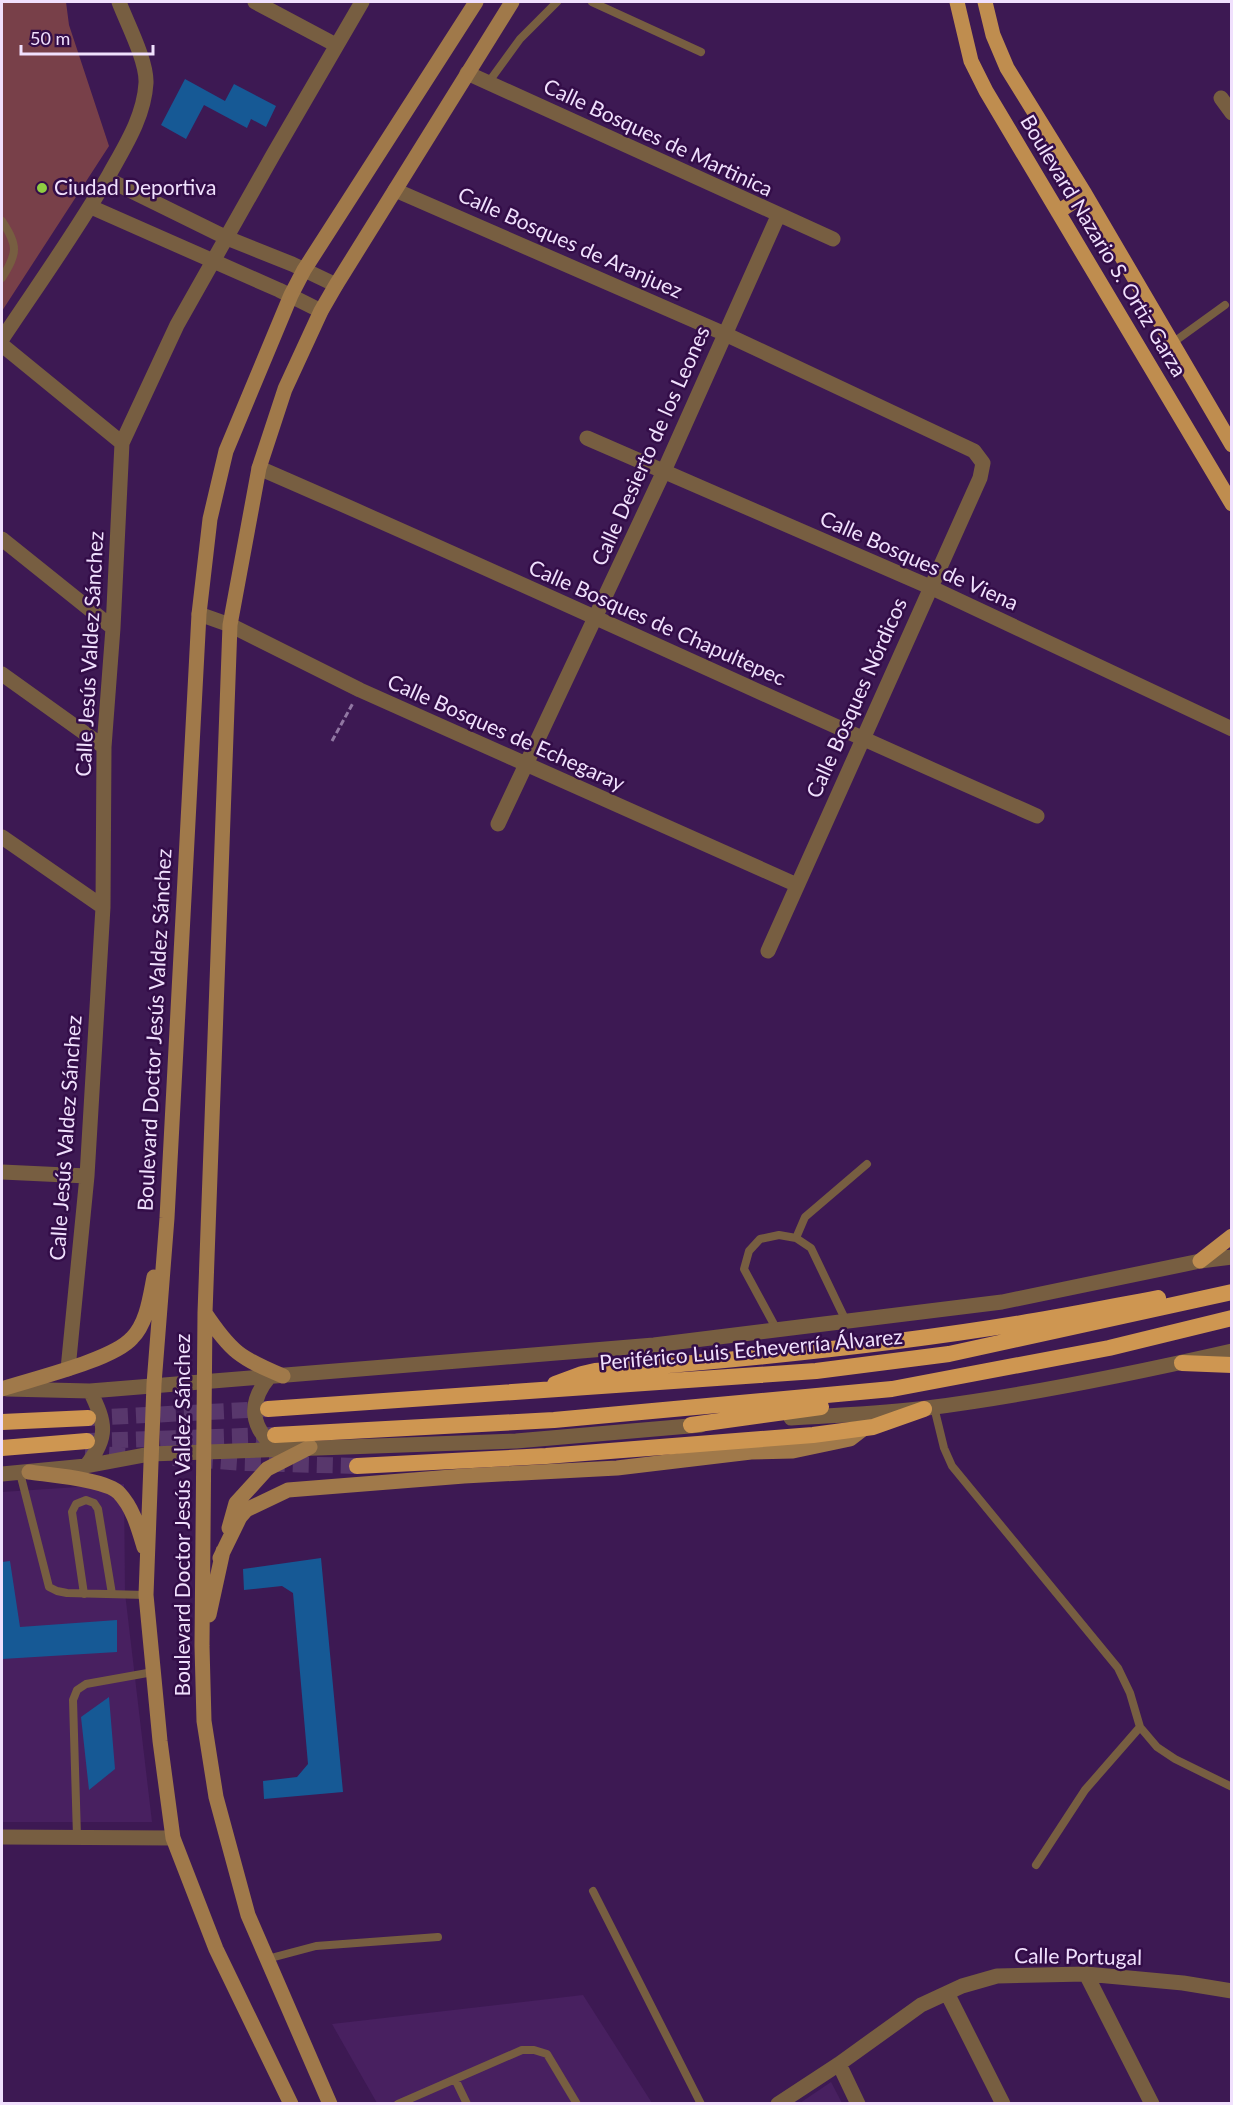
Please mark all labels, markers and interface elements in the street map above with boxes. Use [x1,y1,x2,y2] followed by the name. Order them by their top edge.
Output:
[21,18,153,56] scale bar
[30,27,70,49] text: 50 m
[540,72,777,201] street label: Calle Bosques de Martinica
[1016,110,1193,381] street label: Boulevard Nazario S. Ortiz Garza
[54,174,216,199] place label: Ciudad Deportiva
[35,181,49,195] marker: Ciudad Deportiva
[455,181,687,302] street label: Calle Bosques de Aranjuez
[585,322,714,569] street label: Calle Desierto de los Leones
[817,505,1023,615] street label: Calle Bosques de Viena
[70,531,107,777] street label: Calle Jesús Valdez Sánchez
[525,554,790,690] street label: Calle Bosques de Chapultepec
[800,593,911,801] street label: Calle Bosques Nórdicos
[384,668,629,795] street label: Calle Bosques de Echegaray
[132,848,175,1212] street label: Boulevard Doctor Jesús Valdez Sánchez
[43,1014,86,1261] street label: Calle Jesús Valdez Sánchez
[598,1323,904,1374] street label: Periférico Luis Echeverría Álvarez
[169,1334,194,1696] street label: Boulevard Doctor Jesús Valdez Sánchez
[1014,1942,1142,1969] street label: Calle Portugal

